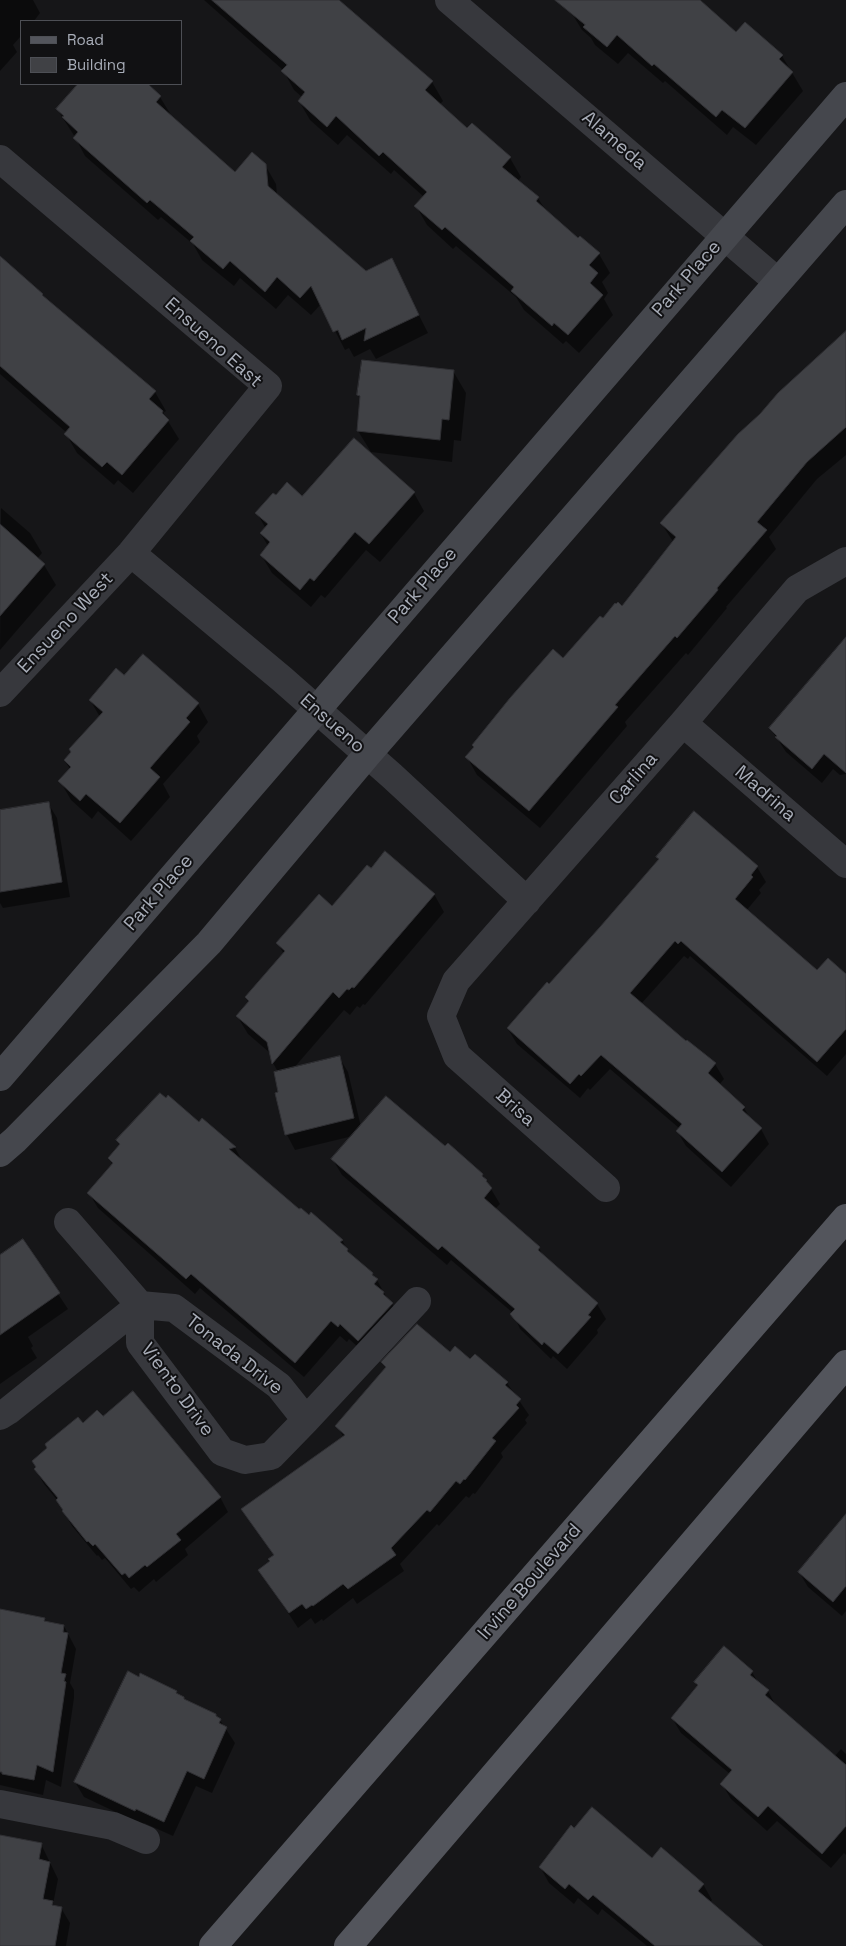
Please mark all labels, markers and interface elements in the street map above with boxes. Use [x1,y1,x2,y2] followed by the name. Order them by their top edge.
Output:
[20,20,182,85] legend
[67,30,104,49] text: Road
[67,55,126,74] text: Building
[577,107,651,175] street label: Alameda
[648,236,726,322] street label: Park Place
[159,293,267,393] street label: Ensueno East
[384,543,462,629] street label: Park Place
[13,568,119,678] street label: Ensueno West
[295,690,369,758] street label: Ensueno
[605,748,663,810] street label: Carlina
[730,761,800,827] street label: Madrina
[120,850,198,936] street label: Park Place
[491,1084,539,1132] street label: Brisa
[181,1310,287,1400] street label: Tonada Drive
[136,1339,218,1441] street label: Viento Drive
[474,1519,586,1645] street label: Irvine Boulevard

